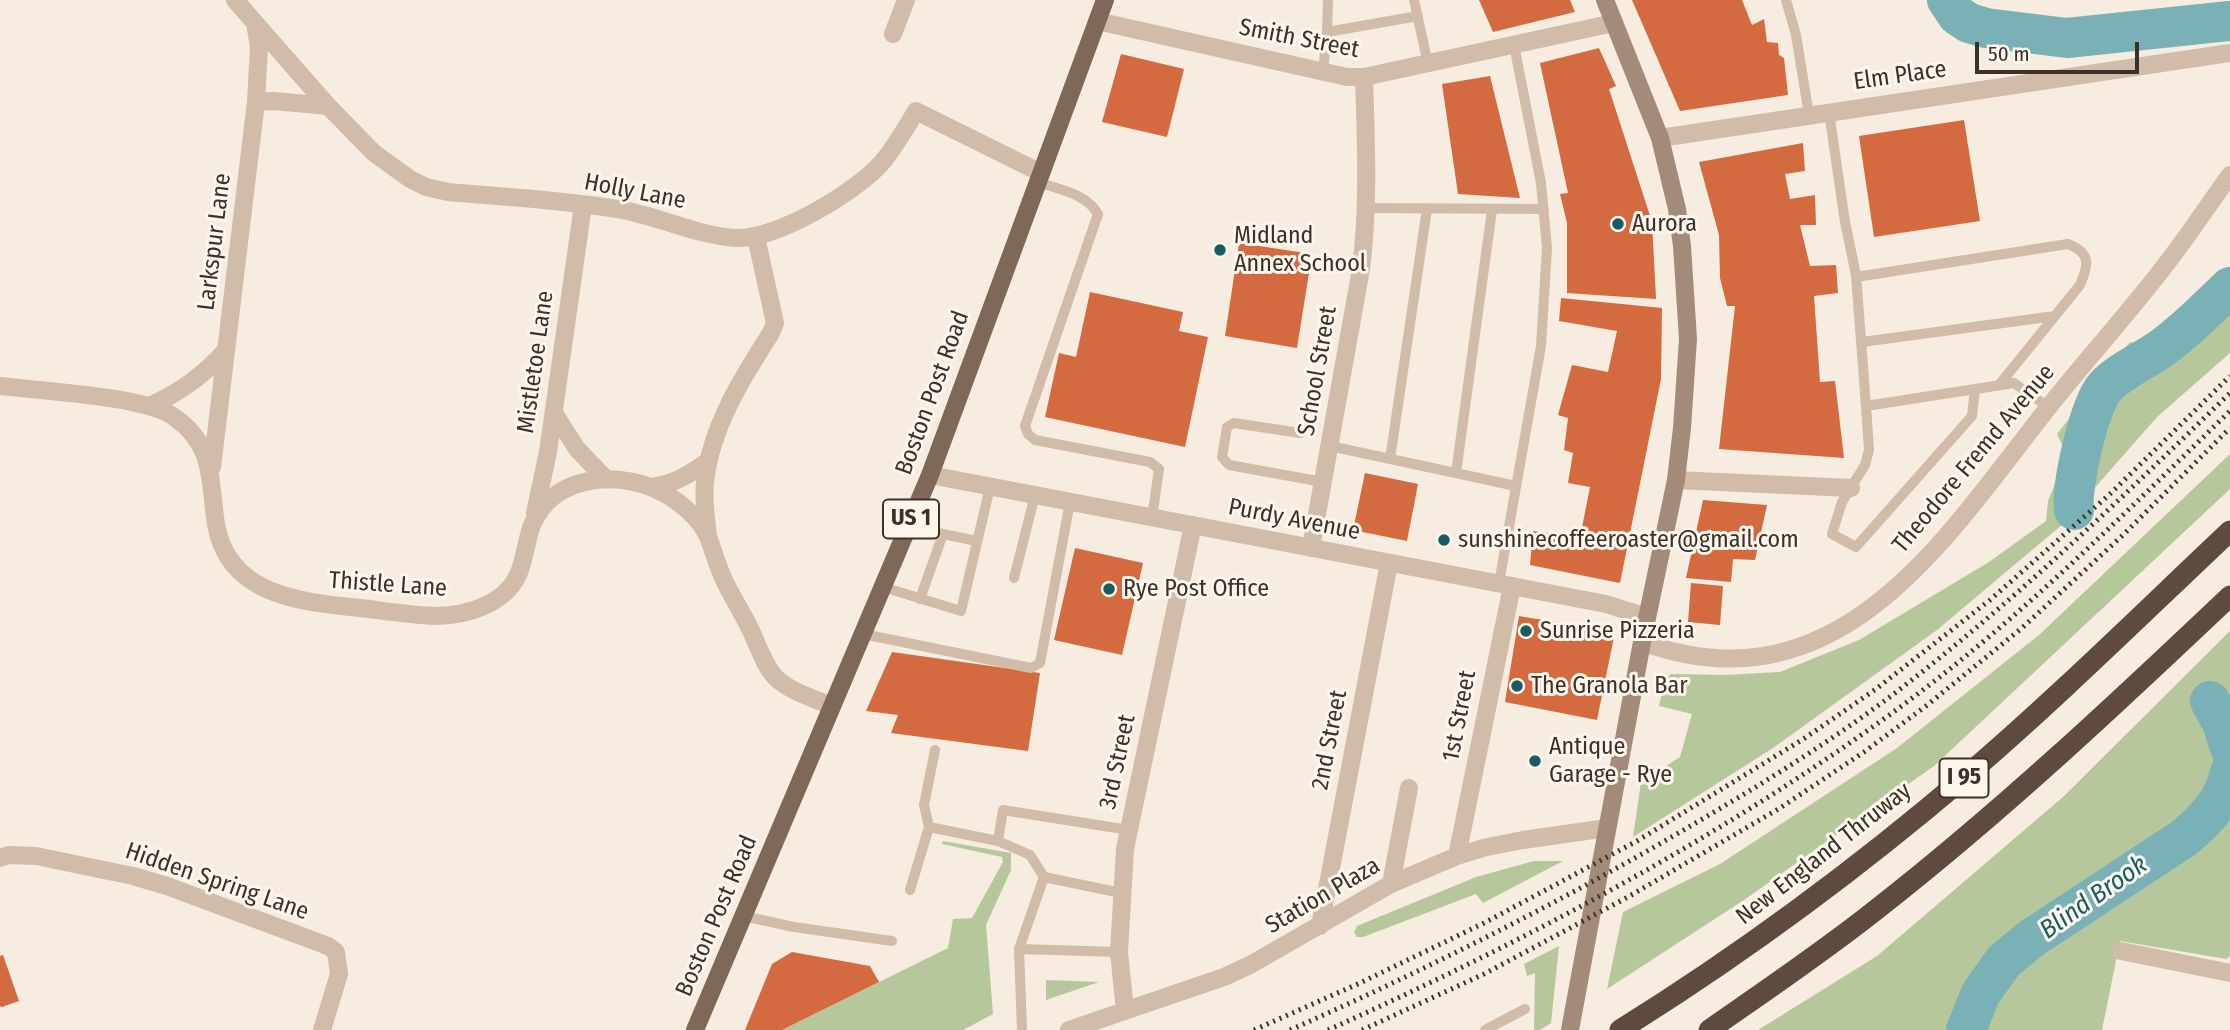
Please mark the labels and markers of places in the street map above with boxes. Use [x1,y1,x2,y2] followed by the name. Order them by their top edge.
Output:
[1632,210,1697,238] place label: Aurora
[1610,216,1626,232] marker: Aurora
[1234,222,1366,278] place label: Midland Annex School
[1212,242,1228,258] marker: Midland Annex School
[1458,526,1799,554] place label: sunshinecoffeeroaster@gmail.com
[1436,532,1452,548] marker: sunshinecoffeeroaster@gmail.com
[1123,575,1269,603] place label: Rye Post Office
[1101,581,1117,597] marker: Rye Post Office
[1540,617,1695,645] place label: Sunrise Pizzeria
[1518,623,1534,639] marker: Sunrise Pizzeria
[1531,672,1688,700] place label: The Granola Bar
[1509,678,1525,694] marker: The Granola Bar
[1549,733,1672,789] place label: Antique Garage - Rye
[1527,753,1543,769] marker: Antique Garage - Rye

